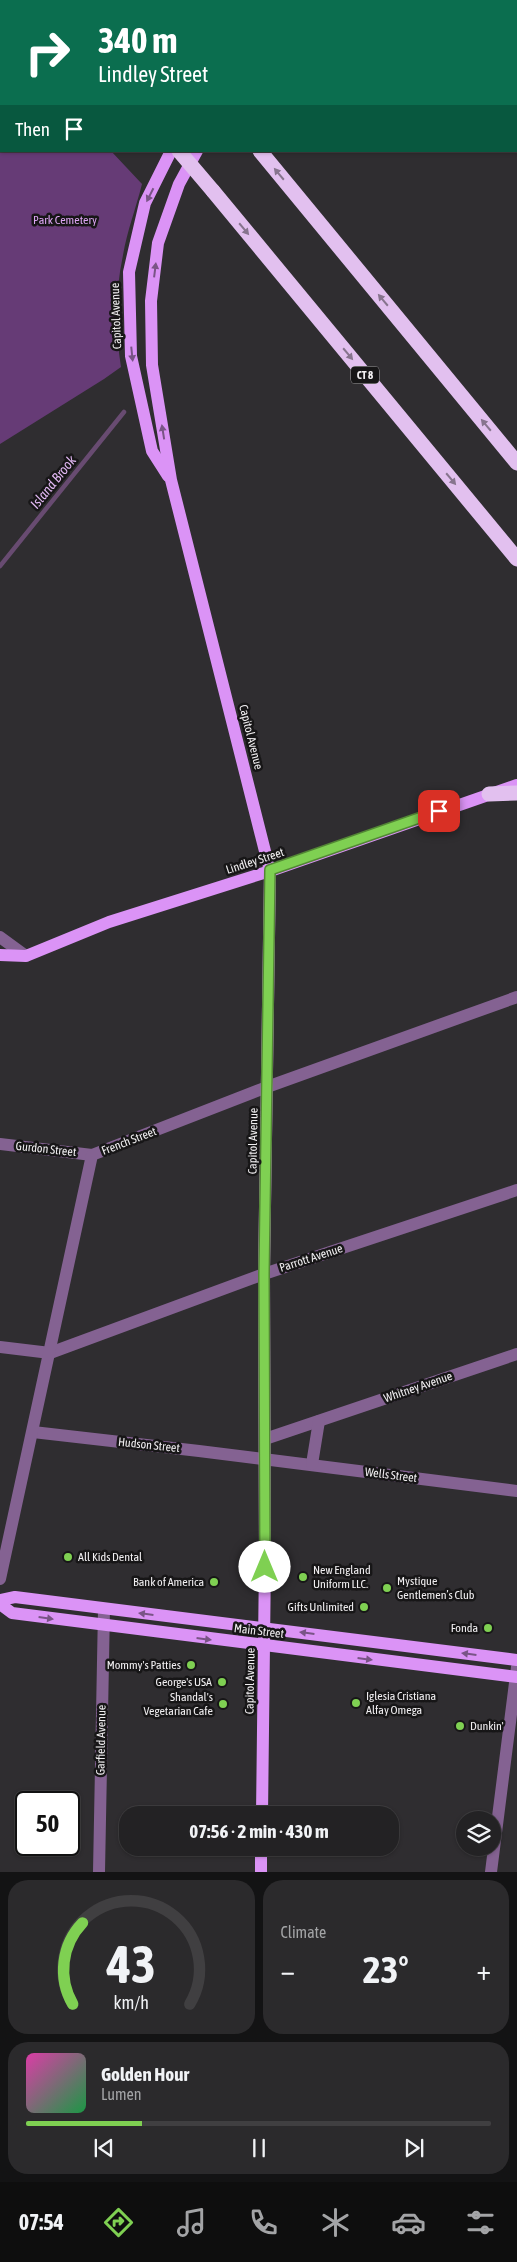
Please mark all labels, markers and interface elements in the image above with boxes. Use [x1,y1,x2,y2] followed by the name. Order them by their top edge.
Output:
[15,20,80,85] icon: right
[98,20,177,60] text: 340 m
[98,61,208,87] text: Lindley Street
[60,115,88,143] icon: arrive
[15,118,50,140] text: Then
[274,168,285,181] one-way arrow
[145,188,153,202] one-way arrow
[33,213,97,227] park label: Park Cemetery
[239,222,250,235] one-way arrow
[151,262,159,278] one-way arrow
[108,283,124,349] street label: Capitol Avenue
[377,294,388,307] one-way arrow
[128,346,136,362] one-way arrow
[342,347,353,360] one-way arrow
[351,366,379,384] road number: CT 8
[481,419,492,431] one-way arrow
[159,423,167,439] one-way arrow
[27,452,80,512] water label: Island Brook
[446,473,457,486] one-way arrow
[236,703,266,771] street label: Capitol Avenue
[418,790,460,832] pin
[425,797,453,825] icon: arrive
[224,845,286,877] street label: Lindley Street
[245,1108,261,1174] street label: Capitol Avenue
[100,1124,159,1158] street label: French Street
[15,1139,78,1159] street label: Gurdon Street
[278,1241,344,1275] street label: Parrott Avenue
[382,1369,454,1405] street label: Whitney Avenue
[117,1435,181,1455] street label: Hudson Street
[364,1465,418,1485] street label: Wells Street
[238,1540,290,1592] position arrow
[78,1550,143,1564] place label: All Kids Dental
[62,1551,74,1563] marker: All Kids Dental
[313,1563,371,1591] place label: New England Uniform LLC.
[297,1571,309,1583] marker: New England Uniform LLC.
[397,1574,475,1602] place label: Mystique Gentlemen’s Club
[133,1575,204,1589] place label: Bank of America
[208,1576,220,1588] marker: Bank of America
[381,1582,393,1594] marker: Mystique Gentlemen’s Club
[288,1600,354,1614] place label: Gifts Unlimited
[358,1601,370,1613] marker: Gifts Unlimited
[138,1610,154,1618] one-way arrow
[38,1614,54,1622] one-way arrow
[233,1621,285,1641] street label: Main Street
[451,1621,478,1635] place label: Fonda
[482,1622,494,1634] marker: Fonda
[299,1629,315,1637] one-way arrow
[196,1635,212,1643] one-way arrow
[242,1648,258,1714] street label: Capitol Avenue
[460,1650,476,1658] one-way arrow
[357,1655,373,1663] one-way arrow
[107,1658,181,1672] place label: Mommy's Patties
[185,1659,197,1671] marker: Mommy's Patties
[156,1675,212,1689] place label: George's USA
[216,1676,228,1688] marker: George's USA
[366,1689,436,1717] place label: Iglesia Cristiana Alfay Omega
[144,1690,213,1718] place label: Shandal's Vegetarian Cafe
[350,1697,362,1709] marker: Iglesia Cristiana Alfay Omega
[217,1698,229,1710] marker: Shandal's Vegetarian Cafe
[93,1705,109,1775] street label: Garfield Avenue
[470,1719,504,1733] place label: Dunkin'
[454,1720,466,1732] marker: Dunkin'
[15,1791,80,1856] speed limit sign: 50
[456,1811,501,1856] map controls
[456,1811,501,1856] button: layers
[189,1820,329,1842] text: 07:56 · 2 min · 430 m
[281,1923,326,1941] text: Climate
[106,1934,156,1994] text: 43
[363,1948,409,1991] text: 23°
[281,1954,295,1986] text: −
[476,1954,491,1986] text: +
[114,1992,149,2013] text: km/h
[101,2063,189,2085] text: Golden Hour
[101,2085,141,2103] text: Lumen
[90,2134,118,2162] icon: previous
[245,2134,273,2162] icon: pause
[400,2134,428,2162] icon: next
[101,2205,136,2240] icon: directions
[174,2205,209,2240] icon: music
[246,2205,281,2240] icon: phone
[318,2205,353,2240] icon: climate
[391,2205,426,2240] icon: car
[463,2205,498,2240] icon: filters
[19,2209,64,2235] text: 07:54

